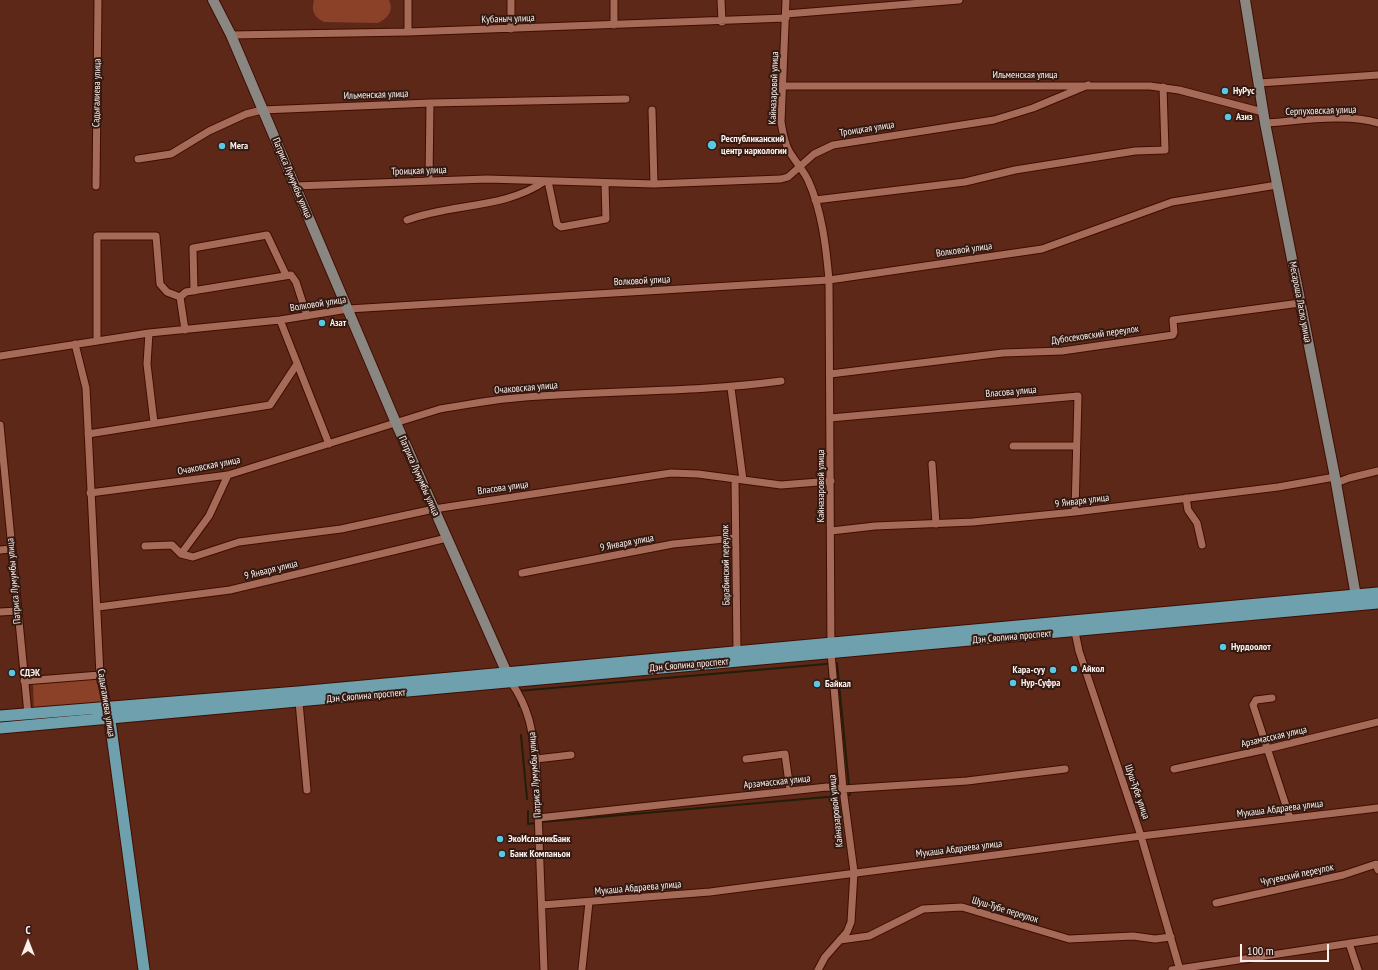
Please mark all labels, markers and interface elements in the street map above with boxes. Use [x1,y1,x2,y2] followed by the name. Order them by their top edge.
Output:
[481,12,535,26] street label: Кубаныч улица
[767,51,781,125] street label: Кайназаровой улица
[90,59,104,127] street label: Садыгалиева улица
[993,69,1057,81] street label: Ильменская улица
[1233,85,1255,97] place label: НуРус
[1220,86,1230,96] marker: НуРус
[343,88,409,102] street label: Ильменская улица
[1285,104,1357,118] street label: Серпуховская улица
[1236,111,1253,123] place label: Азиз
[1223,112,1233,122] marker: Азиз
[839,119,895,139] street label: Троицкая улица
[721,133,787,156] place label: Республиканский центр наркологии
[270,136,314,220] street label: Патриса Лумумбы улица
[706,139,718,151] marker: Республиканский центр наркологии
[230,140,248,152] place label: Мега
[217,141,227,151] marker: Мега
[391,164,447,178] street label: Троицкая улица
[935,240,993,260] street label: Волковой улица
[1286,260,1314,344] street label: Месароша Ласло улица
[613,274,671,288] street label: Волковой улица
[289,294,347,314] street label: Волковой улица
[330,317,346,329] place label: Азат
[317,318,327,328] marker: Азат
[1050,323,1140,347] street label: Дубосековский переулок
[494,379,558,397] street label: Очаковская улица
[985,384,1037,400] street label: Власова улица
[396,434,442,518] street label: Патриса Лумумбы улица
[815,449,827,523] street label: Кайназаровой улица
[177,454,241,478] street label: Очаковская улица
[477,478,529,498] street label: Власова улица
[1054,492,1110,510] street label: 9 Января улица
[719,524,733,606] street label: Барабинский переулок
[599,532,655,554] street label: 9 Января улица
[4,538,24,624] street label: Патриса Лумумбы улица
[243,558,299,582] street label: 9 Января улица
[972,628,1052,646] street label: Дэн Сяопина проспект
[1231,641,1271,653] place label: Нурдоолот
[1218,642,1228,652] marker: Нурдоолот
[649,656,729,674] street label: Дэн Сяопина проспект
[1082,663,1104,675] place label: Айкол
[1012,664,1045,676] place label: Кара-суу
[1069,664,1079,674] marker: Айкол
[1048,665,1058,675] marker: Кара-суу
[20,667,40,679] place label: СДЭК
[7,668,17,678] marker: СДЭК
[95,668,117,738] street label: Садыгалиева улица
[1021,677,1060,689] place label: Нур-Суфра
[825,678,851,690] place label: Байкал
[1008,678,1018,688] marker: Нур-Суфра
[812,679,822,689] marker: Байкал
[326,687,406,705] street label: Дэн Сяопина проспект
[1240,724,1308,750] street label: Арзамасская улица
[526,732,544,818] street label: Патриса Лумумбы улица
[1122,763,1152,821] street label: Шуш-Тубе улица
[743,773,811,791] street label: Арзамасская улица
[826,774,846,848] street label: Кайназаровой улица
[1236,798,1324,820] street label: Мукаша Абдраева улица
[508,833,570,845] place label: ЭкоИсламикБанк
[495,834,505,844] marker: ЭкоИсламикБанк
[915,838,1003,860] street label: Мукаша Абдраева улица
[510,848,570,860] place label: Банк Компаньон
[497,849,507,859] marker: Банк Компаньон
[1259,861,1335,889] street label: Чугуевский переулок
[594,878,682,898] street label: Мукаша Абдраева улица
[970,894,1040,926] street label: Шуш-Тубе переулок
[8,922,48,962] north arrow
[25,923,31,937] text: С
[1242,936,1331,962] scale bar
[1247,943,1274,958] text: 100 m

